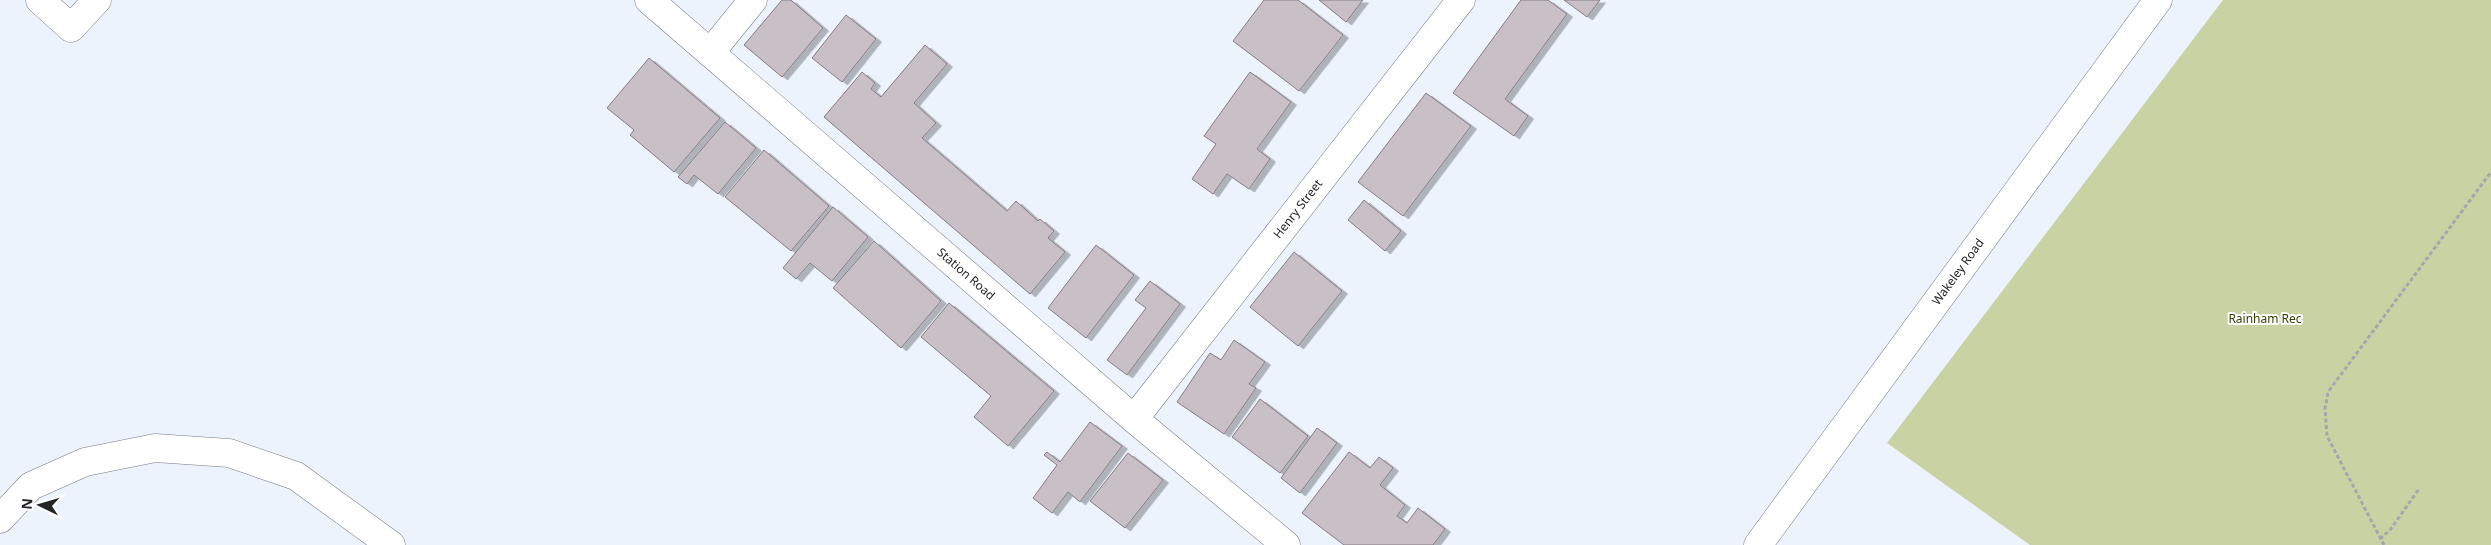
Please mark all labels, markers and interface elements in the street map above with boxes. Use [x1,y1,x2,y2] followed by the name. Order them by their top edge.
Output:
[1269,175,1327,242] street label: Henry Street
[1928,235,1988,308] street label: Wakeley Road
[934,244,999,304] street label: Station Road
[2228,310,2302,327] park label: Rainham Rec
[15,480,65,530] north arrow
[17,497,37,510] text: N

